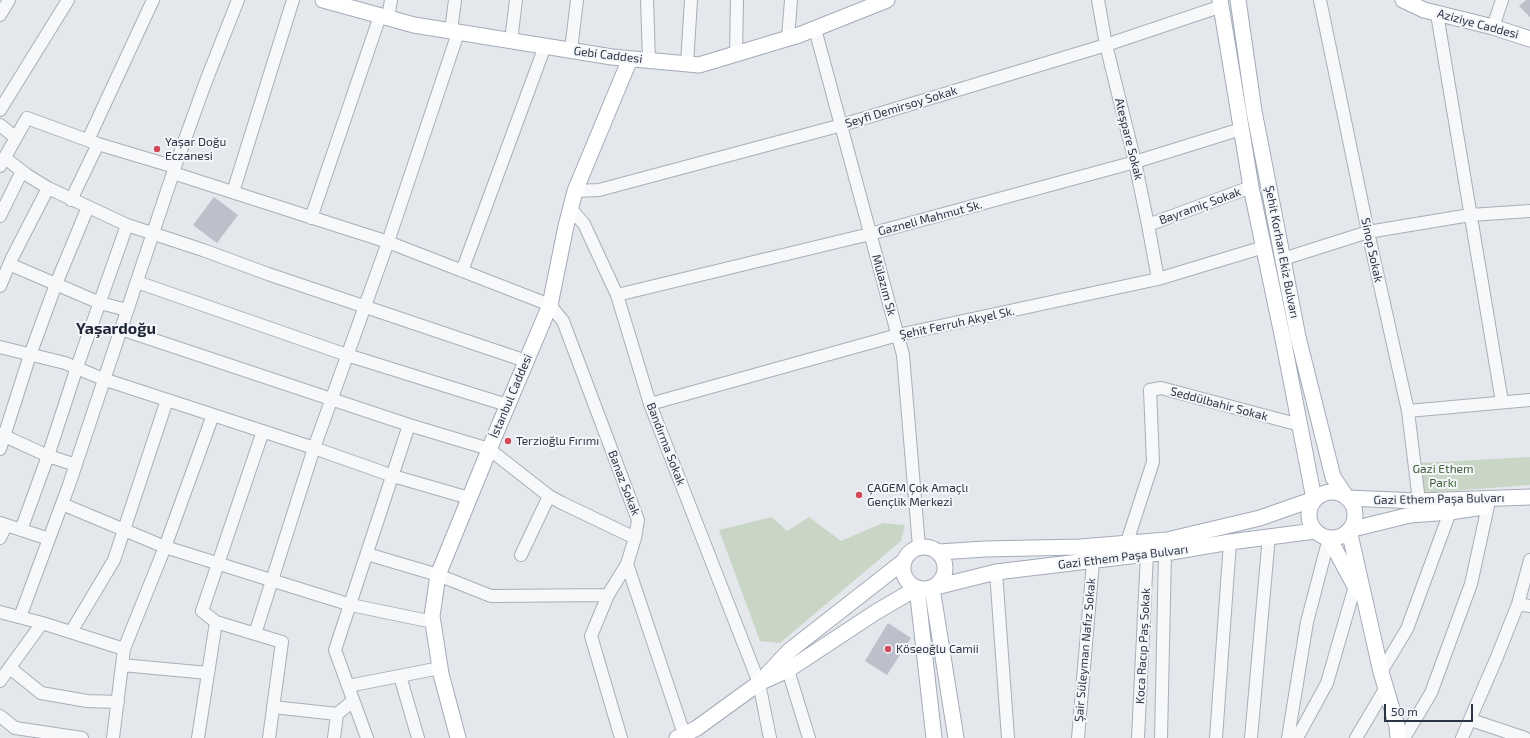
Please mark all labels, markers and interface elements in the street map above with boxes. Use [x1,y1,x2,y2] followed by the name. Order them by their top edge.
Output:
[1436,6,1520,42] street label: Aziziye Caddesi
[573,44,643,66] street label: Gebi Caddesi
[843,83,959,131] street label: Seyfi Demirsoy Sokak
[1112,96,1146,182] street label: Ateşpare Sokak
[165,135,226,163] place label: Yaşar Doğu Eczanesi
[152,144,162,154] marker: Yaşar Doğu Eczanesi
[1262,184,1302,320] street label: Şehit Korhan Ekiz Bulvarı
[1157,185,1243,227] street label: Bayramiç Sokak
[876,197,984,239] street label: Gazneli Mahmut Sk.
[1358,216,1386,284] street label: Sinop Sokak
[869,253,899,317] street label: Mülazım Sk
[898,304,1016,342] street label: Şehit Ferruh Akyel Sk.
[76,319,156,339] district label: Yaşardoğu
[487,352,535,440] street label: İstanbul Caddesi
[1169,384,1269,424] street label: Seddülbahir Sokak
[644,400,688,488] street label: Bandırma Sokak
[516,434,599,448] place label: Terzioğlu Fırımı
[503,436,513,446] marker: Terzioğlu Fırımı
[605,448,643,518] street label: Banaz Sokak
[1412,462,1474,490] park label: Gazi Ethem Parkı
[867,481,968,509] place label: ÇAGEM Çok Amaçlı Gençlik Merkezi
[854,490,864,500] marker: ÇAGEM Çok Amaçlı Gençlik Merkezi
[1373,491,1505,507] street label: Gazi Ethem Paşa Bulvarı
[1057,542,1189,572] street label: Gazi Ethem Paşa Bulvarı
[1072,578,1098,722] street label: Şair Süleyman Nafız Sokak
[1133,588,1153,704] street label: Koca Racıp Paş Sokak
[896,642,979,656] place label: Köseoğlu Camii
[883,644,893,654] marker: Köseoğlu Camii
[1386,696,1475,722] scale bar
[1391,704,1418,718] text: 50 m

